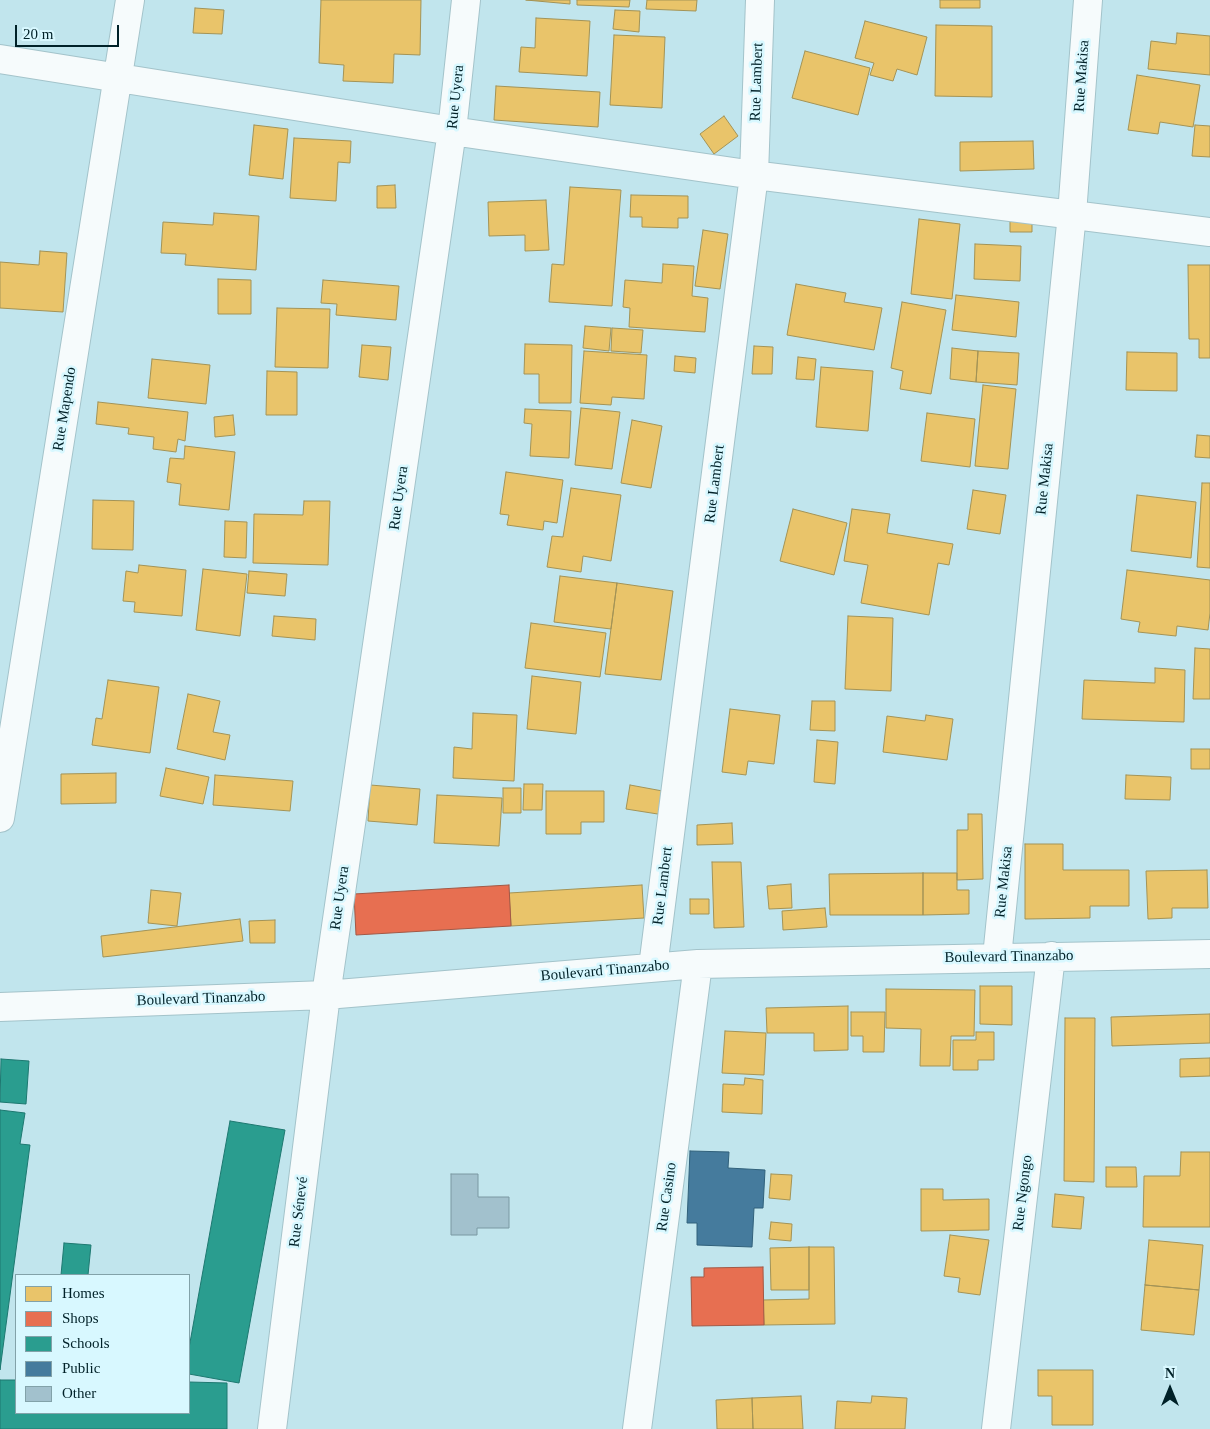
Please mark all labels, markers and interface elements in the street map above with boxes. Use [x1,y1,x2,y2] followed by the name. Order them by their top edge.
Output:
[18,15,121,47] scale bar
[23,26,53,42] text: 20 m
[1071,39,1093,113] street label: Rue Makisa
[747,42,767,122] street label: Rue Lambert
[444,64,468,130] street label: Rue Uyera
[49,366,81,452] street label: Rue Mapendo
[1032,442,1058,516] street label: Rue Makisa
[701,444,729,524] street label: Rue Lambert
[386,465,412,531] street label: Rue Uyera
[991,845,1017,919] street label: Rue Makisa
[649,846,677,926] street label: Rue Lambert
[327,865,353,931] street label: Rue Uyera
[944,947,1074,967] street label: Boulevard Tinanzabo
[540,956,670,986] street label: Boulevard Tinanzabo
[136,988,266,1010] street label: Boulevard Tinanzabo
[1009,1154,1037,1232] street label: Rue Ngongo
[653,1161,681,1233] street label: Rue Casino
[286,1176,312,1248] street label: Rue Sénevé
[15,1274,190,1414] legend
[62,1285,105,1301] text: Homes
[62,1310,99,1326] text: Shops
[62,1335,110,1351] text: Schools
[62,1360,100,1376] text: Public
[1145,1364,1195,1414] north arrow
[1165,1366,1175,1381] text: N
[62,1385,96,1401] text: Other

